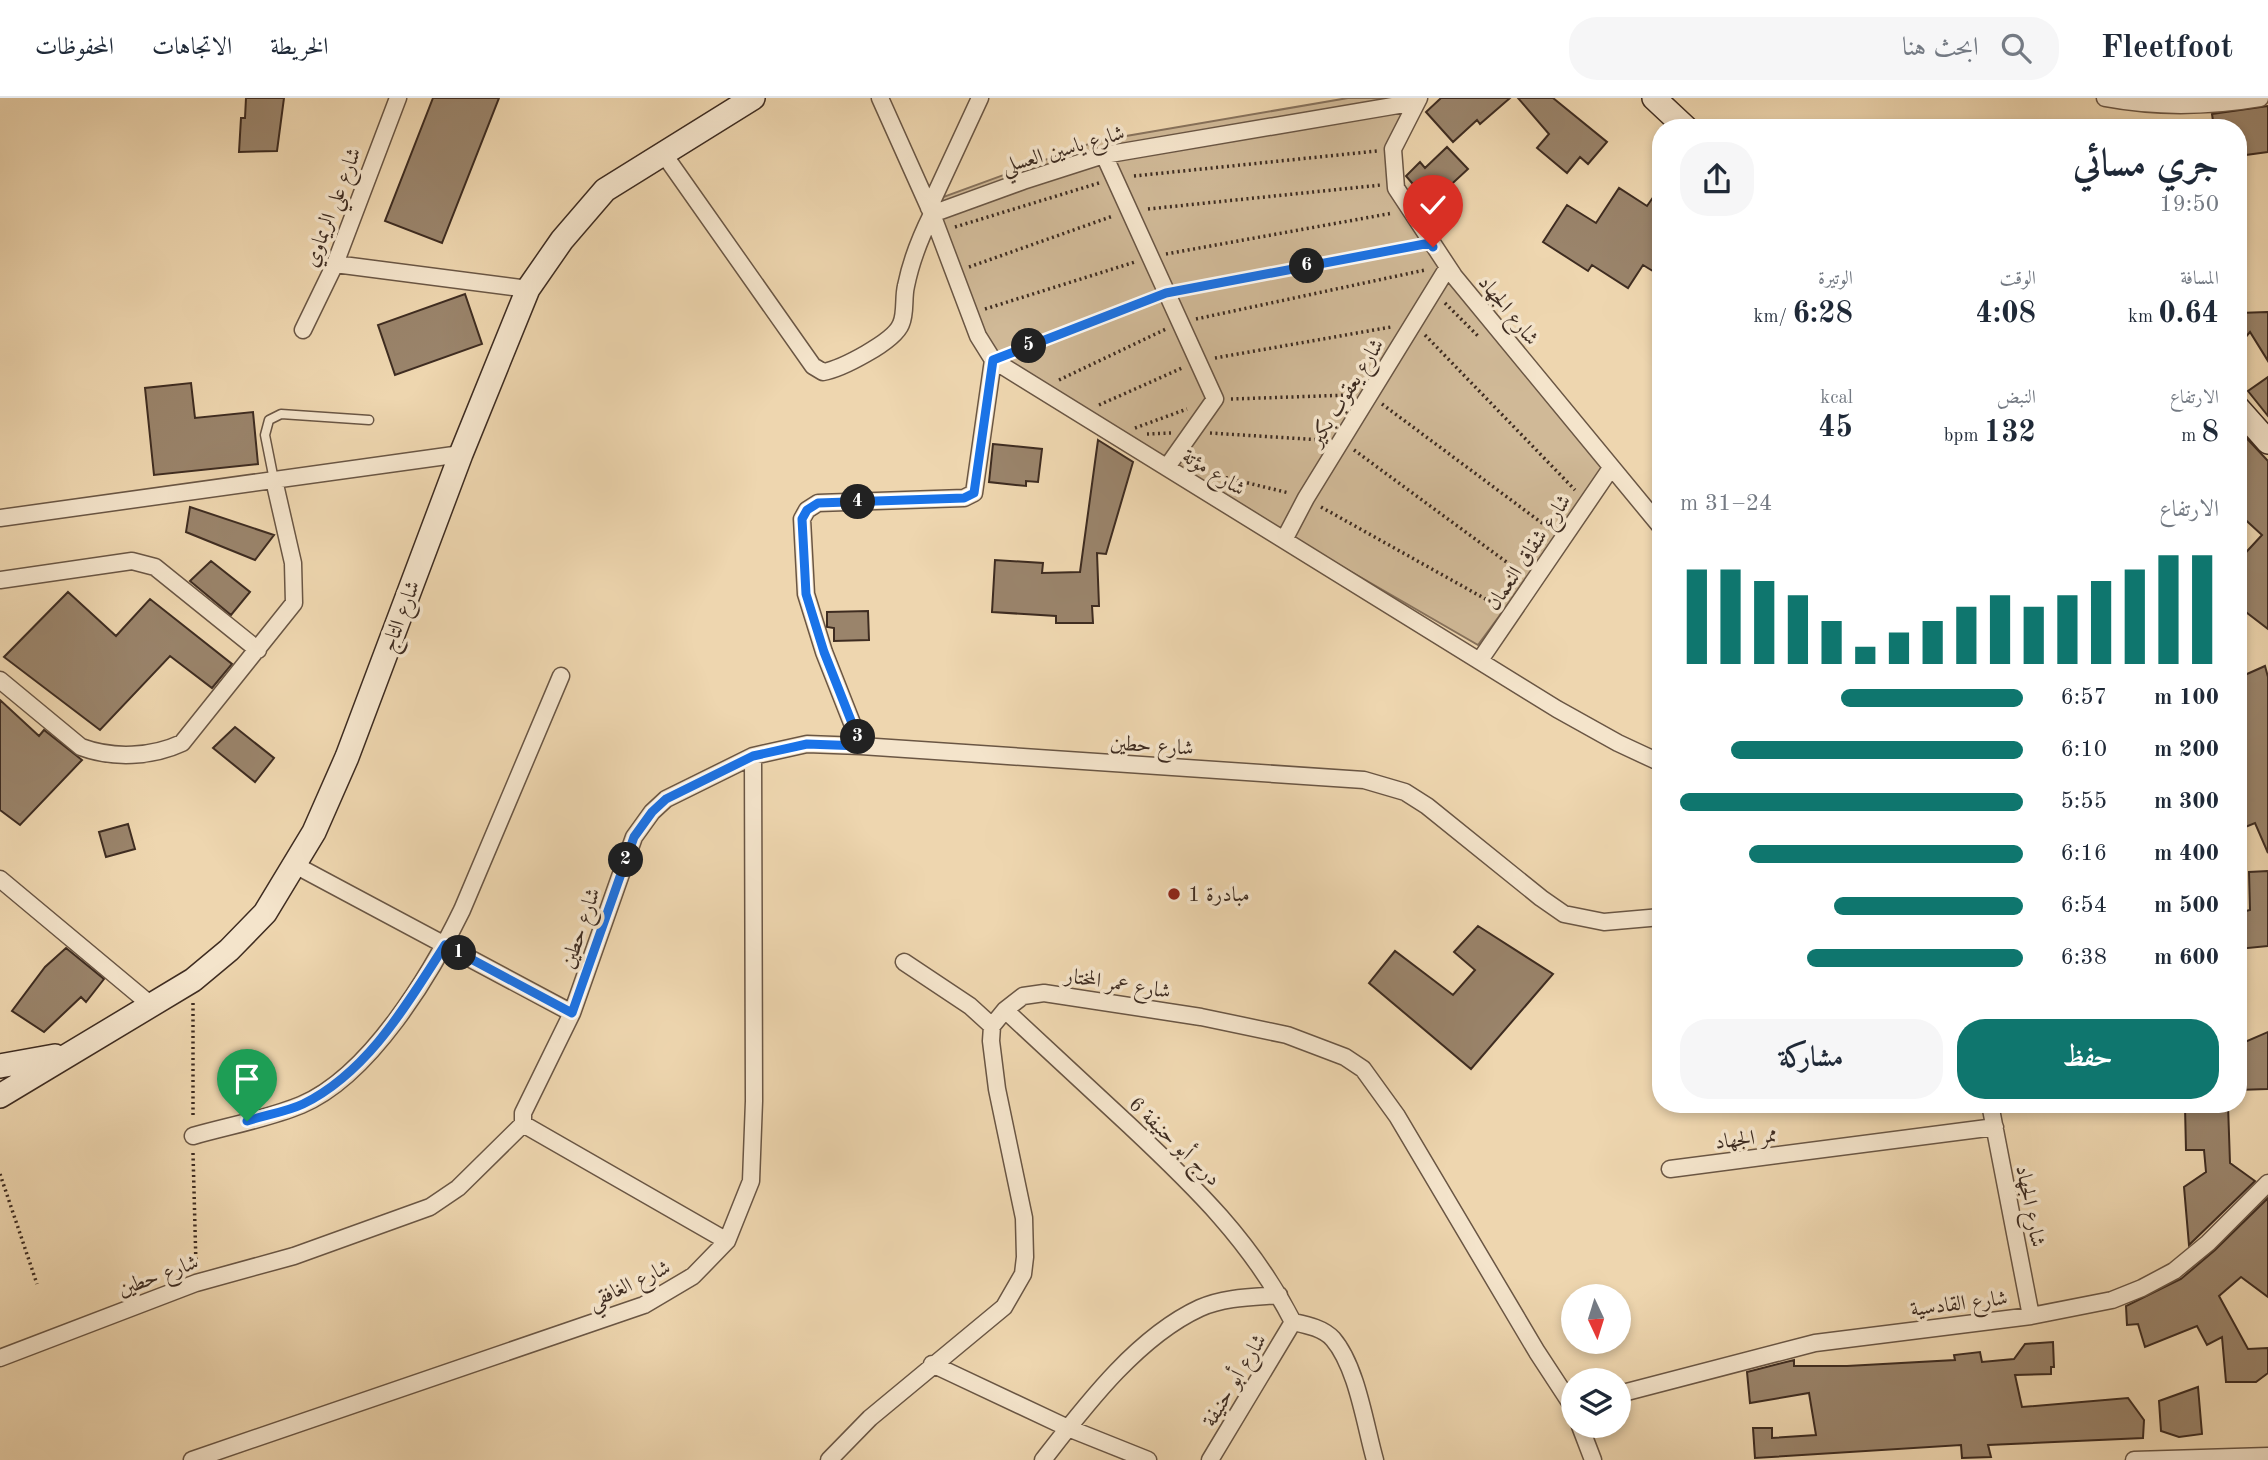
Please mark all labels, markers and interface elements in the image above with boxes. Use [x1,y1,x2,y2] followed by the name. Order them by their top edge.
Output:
[1569,17,2059,80] search box
[1997,29,2035,67] icon: search
[2101,32,2233,65] text: Fleetfoot
[1902,35,1979,61] text: ابحث هنا
[35,36,114,60] text: المحفوظات
[152,36,232,60] text: الاتجاهات
[270,36,329,60] text: الخريطة
[1000,123,1129,186] street label: شارع ياسين العسلي
[1680,142,1754,216] button: share
[300,145,373,273] street label: شارع علي الريماوي
[2073,146,2219,184] text: جري مسائي
[1403,175,1463,247] pin
[1414,186,1452,224] icon: check
[2159,193,2219,216] text: 19:50
[1290,248,1324,284] pin: 6
[1301,256,1312,275] text: 6
[1818,270,1853,289] text: الوتيرة
[2000,270,2036,289] text: الوقت
[2180,270,2219,289] text: المسافة
[1469,272,1542,353] street label: شارع الجهاد
[1792,299,1853,329] text: 6:28
[1975,299,2036,329] text: 4:08
[2158,299,2219,329] text: 0.64
[1754,308,1792,327] text: /km
[2128,308,2158,327] text: km
[1012,328,1046,364] pin: 5
[1303,334,1394,455] street label: شارع يعقوب بكير
[1023,336,1034,355] text: 5
[1820,389,1853,408] text: kcal
[1997,389,2036,408] text: النبض
[2170,389,2219,408] text: الارتفاع
[1818,413,1853,443] text: 45
[1984,418,2036,448] text: 132
[2202,418,2219,448] text: 8
[1944,427,1984,446] text: bpm
[2181,427,2202,446] text: m
[1175,446,1248,506] street label: شارع مؤتة
[840,484,876,520] pin: 4
[1483,491,1581,618] street label: شارع شقاق النعمان
[852,492,863,511] text: 4
[1680,492,1772,515] text: 24–31 m
[2159,498,2219,521] text: الارتفاع
[378,578,431,658] street label: شارع التاج
[2061,686,2107,709] text: 6:57
[2154,686,2219,709] text: 100 m
[840,720,876,754] pin: 3
[852,727,863,746] text: 3
[1109,733,1194,766] street label: شارع حطين
[2061,738,2107,761] text: 6:10
[2154,738,2219,761] text: 200 m
[2061,790,2107,813] text: 5:55
[2154,790,2219,813] text: 300 m
[608,842,644,878] pin: 2
[2061,842,2107,865] text: 6:16
[2154,842,2219,865] text: 400 m
[620,850,631,869] text: 2
[1188,885,1250,907] place label: مبادرة 1
[558,886,611,973] street label: شارع حطين
[1166,886,1182,902] marker: مبادرة 1
[2061,894,2107,917] text: 6:54
[2154,894,2219,917] text: 500 m
[442,936,476,970] pin: 1
[453,943,464,962] text: 1
[2061,946,2107,969] text: 6:38
[2154,946,2219,969] text: 600 m
[1061,965,1172,1009] street label: شارع عمر المختار
[1680,1019,1943,1099] button: مشاركة
[1957,1019,2219,1099] button: حفظ
[217,1049,277,1121] pin
[228,1060,266,1098] icon: arrive
[1120,1089,1228,1196] street label: درج أبو حنيفة 6
[1714,1125,1779,1155] street label: ممر الجهاد
[2005,1164,2048,1250] street label: شارع الجهاد
[116,1252,203,1306] street label: شارع حطين
[585,1257,677,1321] street label: شارع الغافقي
[1561,1284,1631,1354] north arrow
[1561,1284,1631,1438] map controls
[1909,1288,2010,1327] street label: شارع القادسية
[1194,1328,1276,1434] street label: شارع أبو حنيفة
[1561,1368,1631,1438] button: layers

